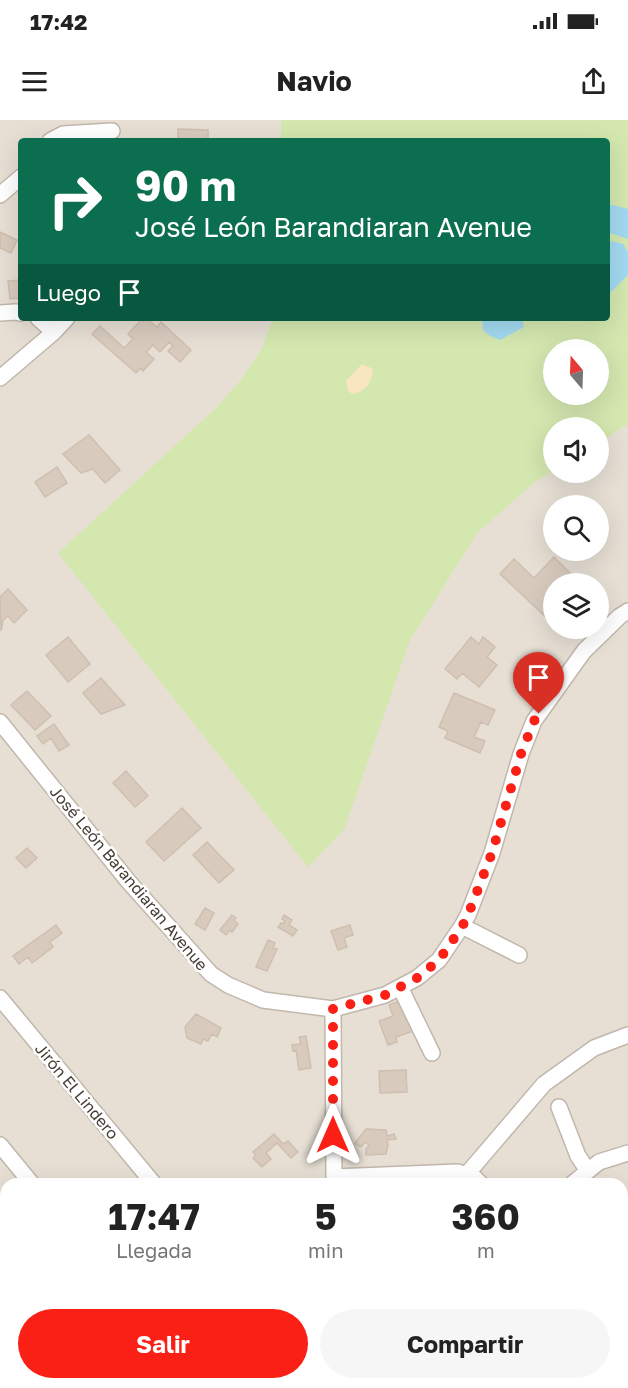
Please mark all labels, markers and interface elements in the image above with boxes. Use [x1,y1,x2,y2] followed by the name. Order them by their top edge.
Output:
[30,8,88,35] text: 17:42
[18,65,51,98] icon: menu
[276,65,352,97] text: Navio
[577,65,610,98] icon: share
[135,160,236,210] text: 90 m
[36,162,114,240] icon: right
[135,211,532,243] text: José León Barandiaran Avenue
[113,276,146,309] icon: arrive
[36,279,101,306] text: Luego
[543,339,609,405] north arrow
[543,339,609,639] map controls
[543,417,609,483] button: sound
[543,495,609,561] button: search
[543,573,609,639] button: layers
[513,652,564,714] pin
[522,661,555,694] icon: arrive
[46,781,212,975] street label: José León Barandiaran Avenue
[31,1039,123,1143] street label: Jirón El Lindero
[301,1103,365,1167] position arrow
[108,1195,200,1238] text: 17:47
[315,1195,337,1238] text: 5
[452,1195,520,1238] text: 360
[116,1238,192,1262] text: Llegada
[308,1238,343,1262] text: min
[477,1238,495,1262] text: m
[18,1309,308,1378] button: Salir
[320,1309,610,1378] button: Compartir

